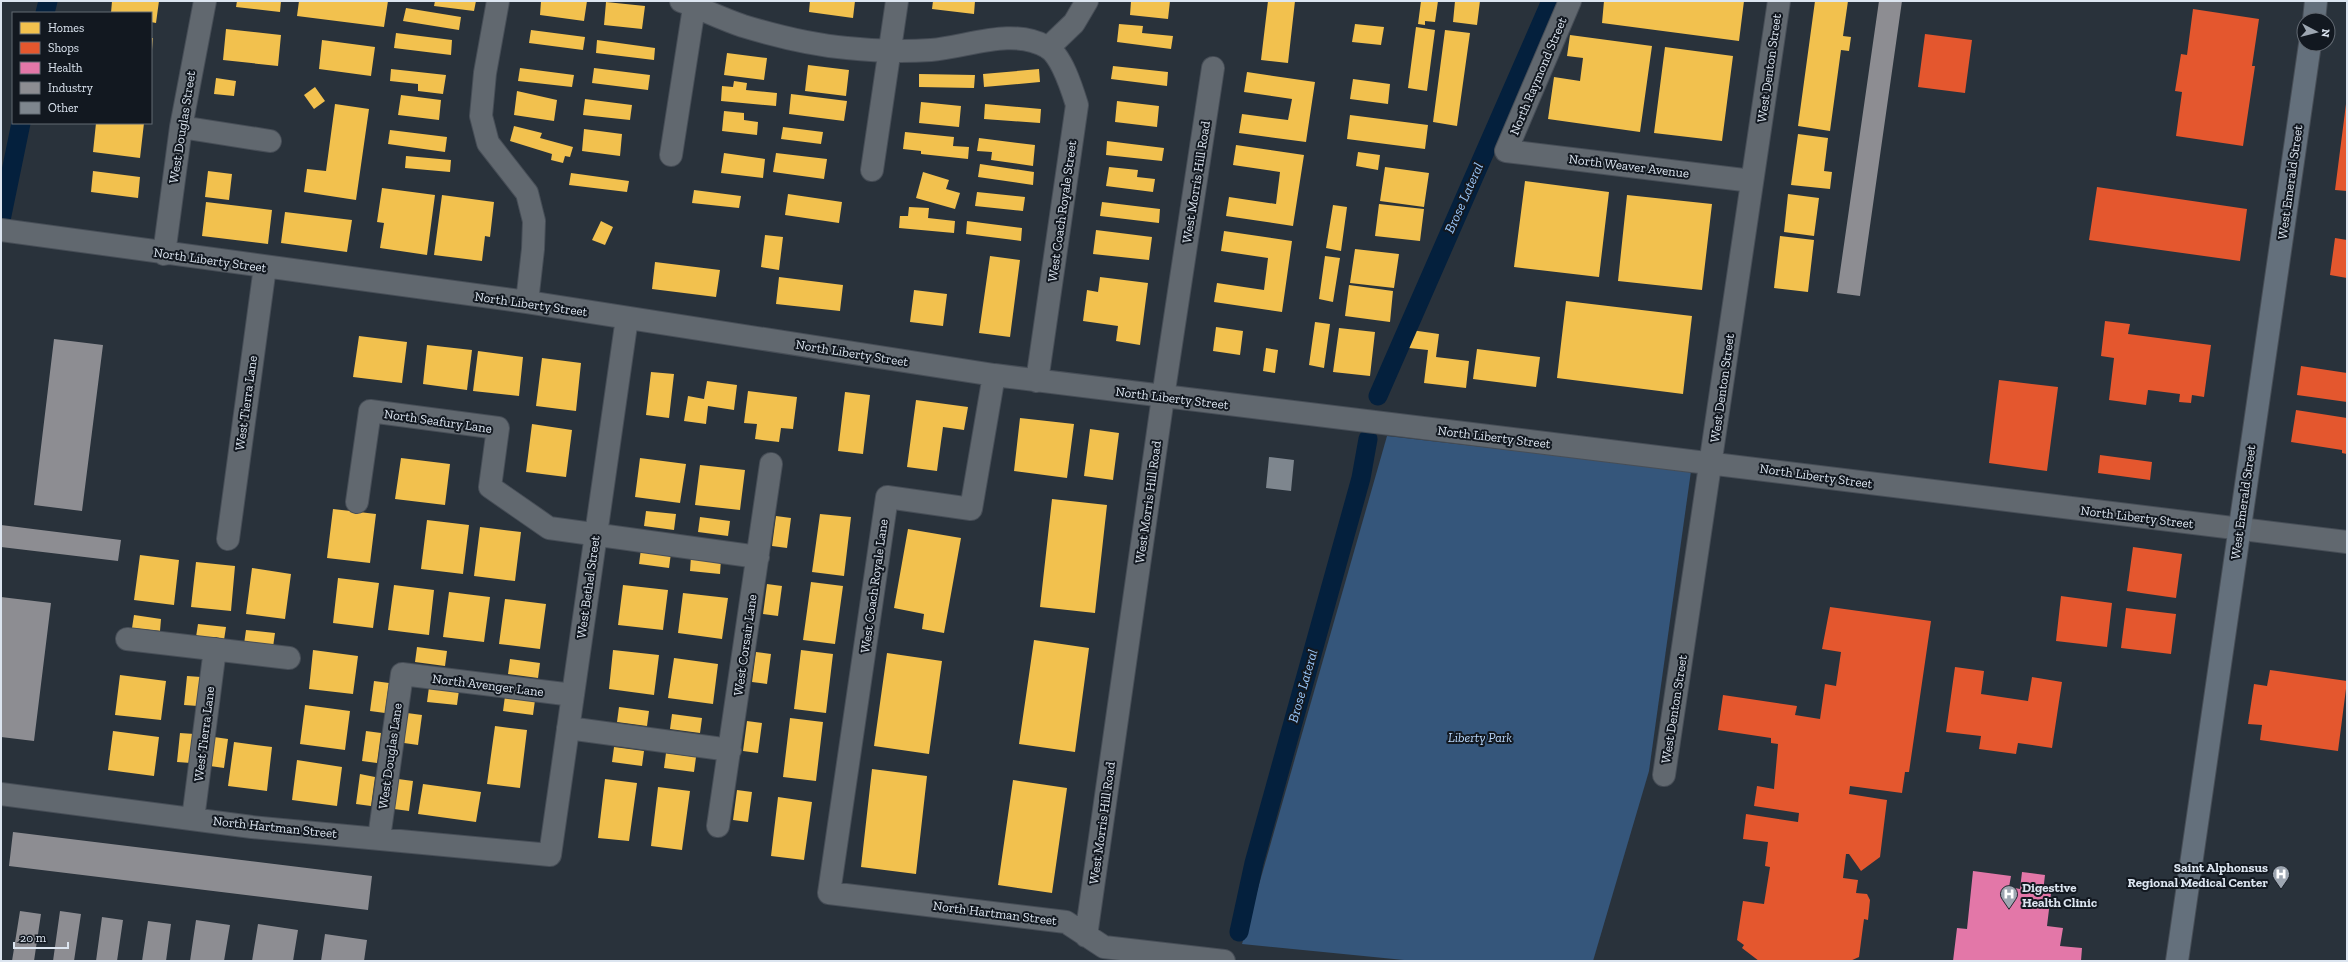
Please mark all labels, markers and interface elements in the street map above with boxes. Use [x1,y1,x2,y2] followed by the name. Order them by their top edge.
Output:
[12,12,152,124] legend
[1754,12,1784,124] street label: West Denton Street
[2296,12,2336,52] north arrow
[1506,15,1570,137] street label: North Raymond Street
[48,21,84,35] text: Homes
[2318,28,2332,39] text: N
[48,41,79,55] text: Shops
[48,61,83,75] text: Health
[166,69,198,184] street label: West Douglas Street
[48,81,94,95] text: Industry
[48,101,79,115] text: Other
[1179,120,1213,244] street label: West Morris Hill Road
[2275,124,2305,240] street label: West Emerald Street
[1045,139,1079,283] street label: West Coach Royale Street
[1568,151,1690,181] street label: North Weaver Avenue
[1441,160,1487,236] water label: Brose Lateral
[153,245,268,275] street label: North Liberty Street
[474,289,589,319] street label: North Liberty Street
[1707,332,1737,444] street label: West Denton Street
[795,337,910,369] street label: North Liberty Street
[232,355,260,451] street label: West Tierra Lane
[1115,384,1230,412] street label: North Liberty Street
[383,406,493,436] street label: North Seafury Lane
[1437,423,1552,451] street label: North Liberty Street
[1132,440,1164,564] street label: West Morris Hill Road
[2228,444,2258,560] street label: West Emerald Street
[1759,461,1874,491] street label: North Liberty Street
[2080,503,2195,531] street label: North Liberty Street
[857,518,891,654] street label: West Coach Royale Lane
[573,534,603,640] street label: West Bethel Street
[730,593,760,697] street label: West Corsair Lane
[1284,647,1322,725] water label: Brose Lateral
[1658,653,1690,764] street label: West Denton Street
[431,671,545,699] street label: North Avenger Lane
[191,686,217,782] street label: West Tierra Lane
[375,702,405,810] street label: West Douglas Lane
[1448,730,1512,745] park label: Liberty Park
[1086,761,1118,885] street label: West Morris Hill Road
[212,813,338,841] street label: North Hartman Street
[2128,860,2268,890] place label: Saint Alphonsus Regional Medical Center
[2271,864,2291,889] hospital icon: Saint Alphonsus Regional Medical Center
[2022,880,2097,910] place label: Digestive Health Clinic
[1999,884,2019,909] hospital icon: Digestive Health Clinic
[932,898,1058,928] street label: North Hartman Street
[14,924,68,950] scale bar
[20,931,47,945] text: 20 m

